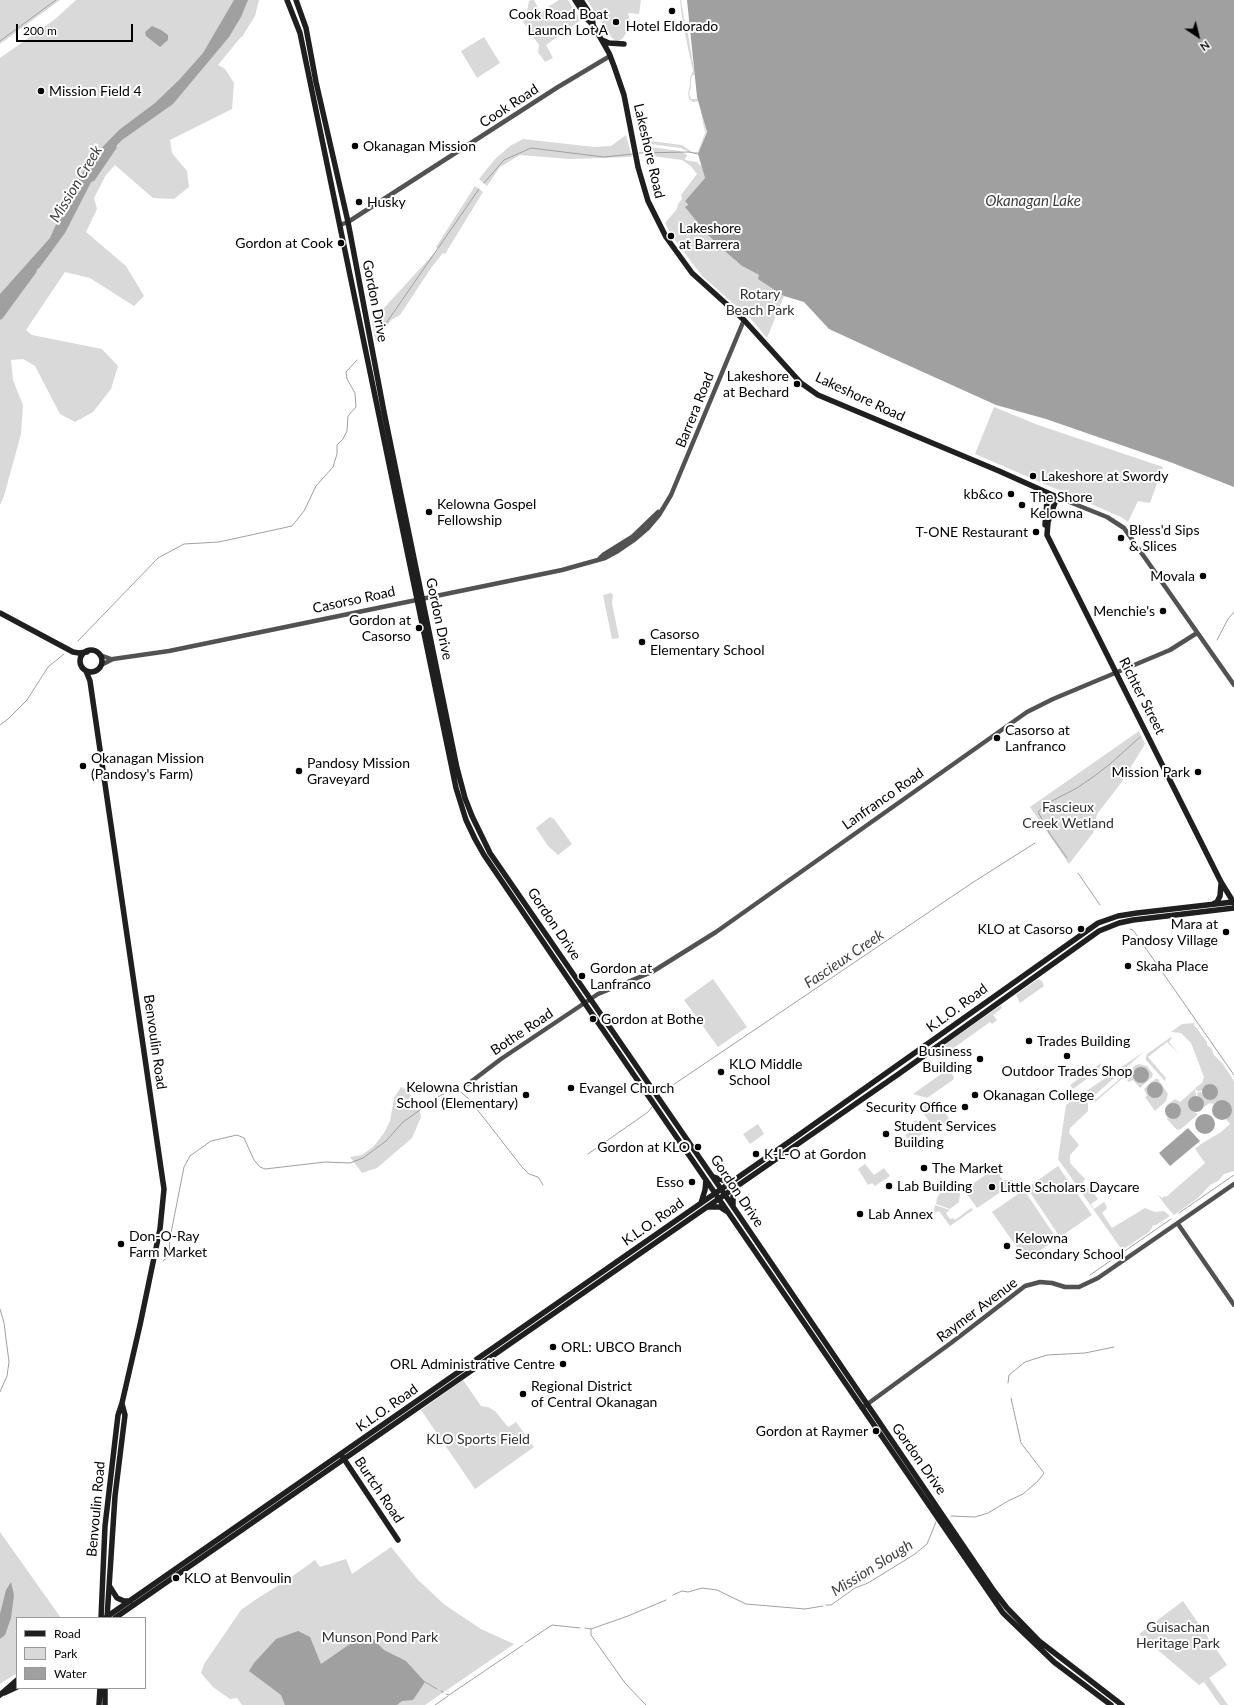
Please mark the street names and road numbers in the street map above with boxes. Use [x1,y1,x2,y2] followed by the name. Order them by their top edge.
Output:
[476,81,542,131] street label: Cook Road
[630,102,668,200] street label: Lakeshore Road
[359,258,391,344] street label: Gordon Drive
[813,369,907,425] street label: Lakeshore Road
[672,370,718,450] street label: Barrera Road
[422,576,456,662] street label: Gordon Drive
[311,583,397,617] street label: Casorso Road
[1115,655,1169,737] street label: Richter Street
[839,765,927,833] street label: Lanfranco Road
[524,885,584,963] street label: Gordon Drive
[923,980,991,1036] street label: K.L.O. Road
[140,993,170,1091] street label: Benvoulin Road
[488,1005,556,1059] street label: Bothe Road
[707,1152,767,1230] street label: Gordon Drive
[619,1195,687,1249] street label: K.L.O. Road
[933,1274,1021,1346] street label: Raymer Avenue
[353,1381,421,1435] street label: K.L.O. Road
[888,1420,950,1498] street label: Gordon Drive
[351,1454,407,1526] street label: Burtch Road
[83,1461,109,1557] street label: Benvoulin Road

